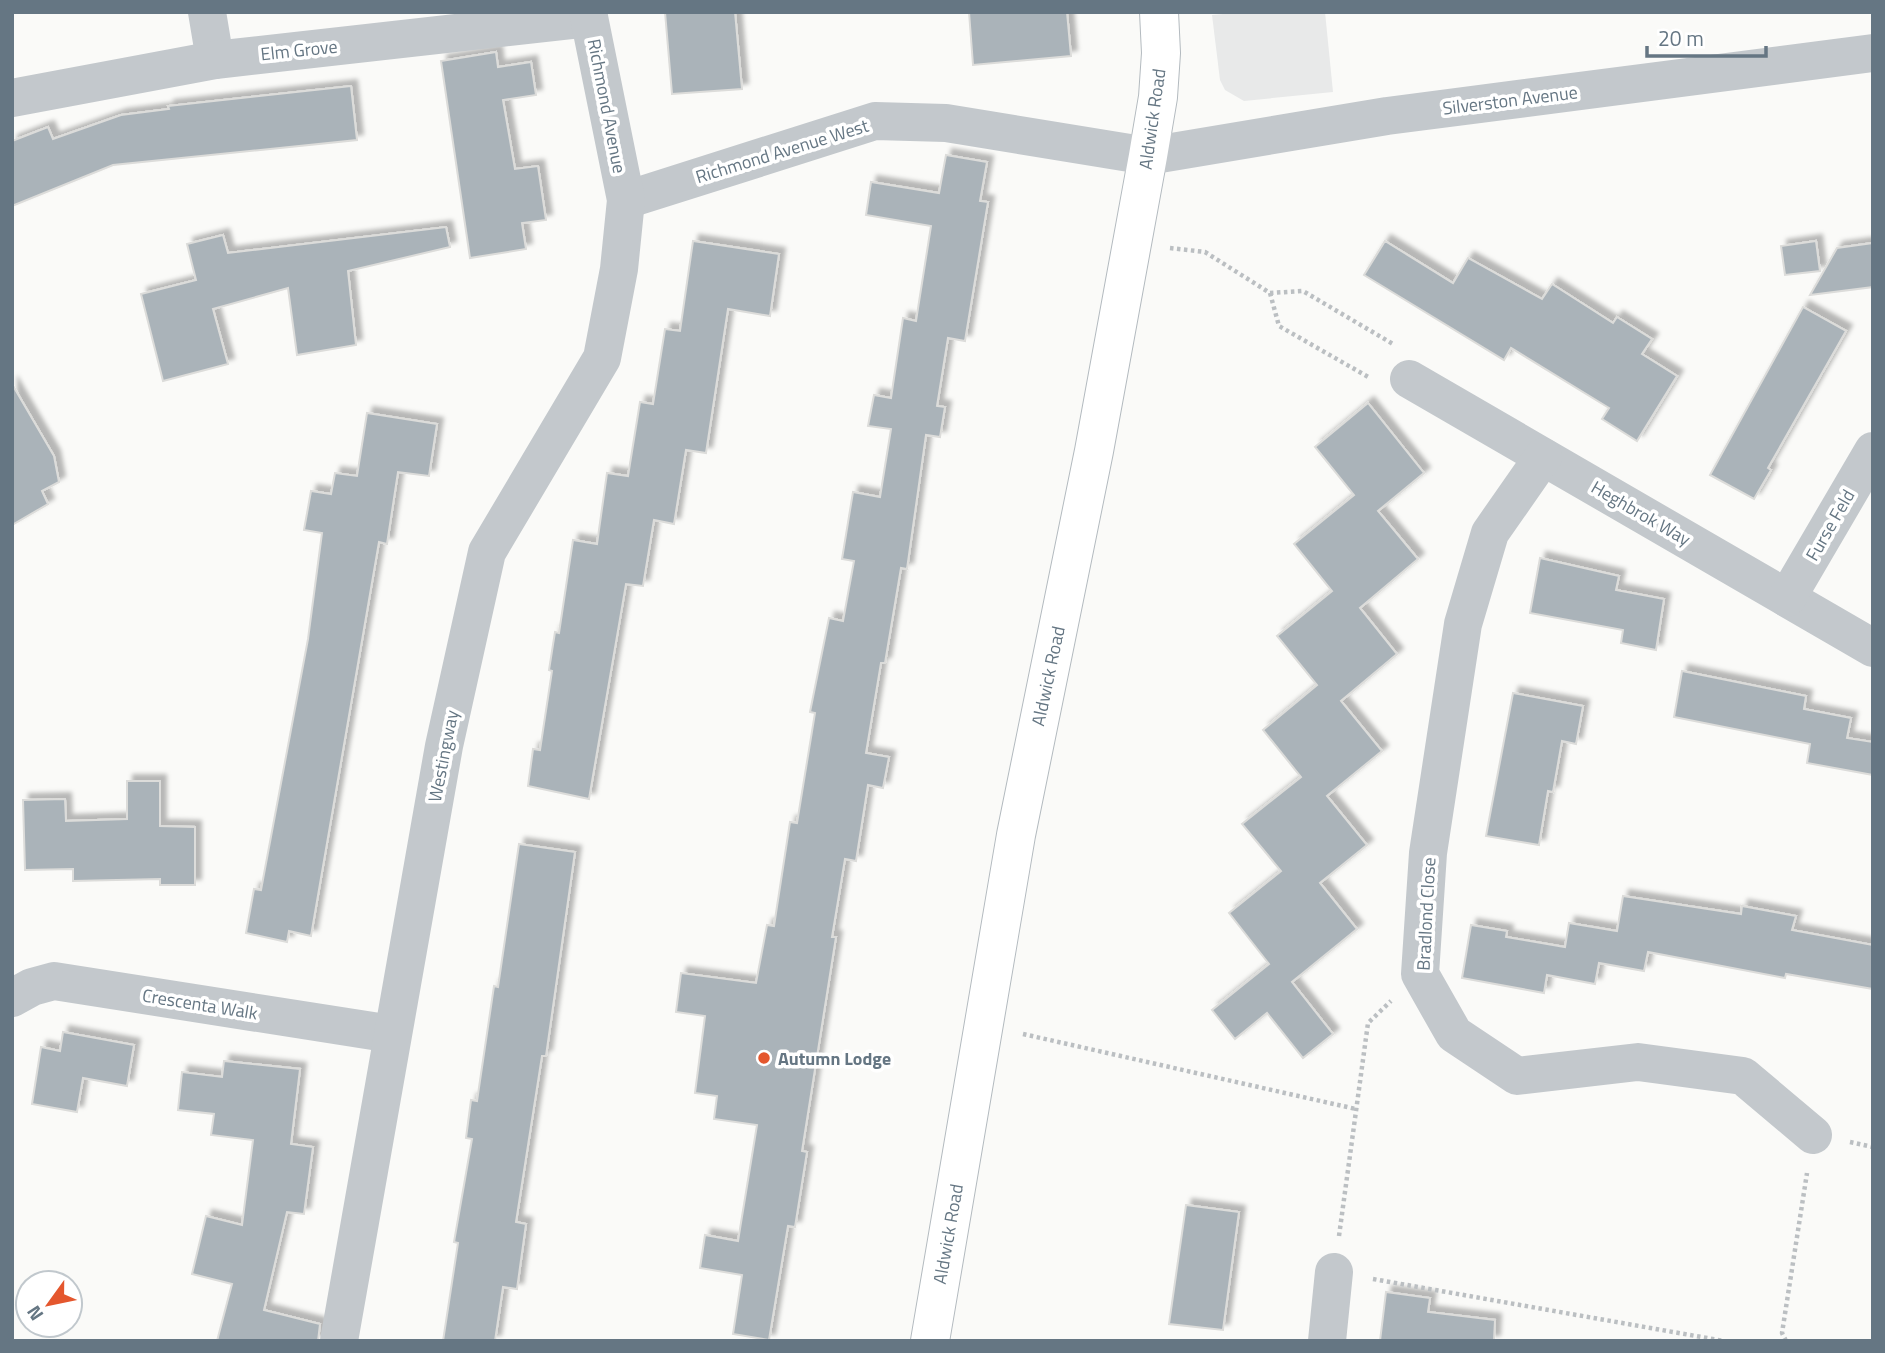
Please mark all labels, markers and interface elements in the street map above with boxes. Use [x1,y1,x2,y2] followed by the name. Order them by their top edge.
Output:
[1647,14,1766,58] scale bar
[1658,22,1704,54] text: 20 m
[259,33,339,67] street label: Elm Grove
[581,36,633,176] street label: Richmond Avenue
[1132,67,1172,171] street label: Aldwick Road
[1441,78,1579,122] street label: Silverston Avenue
[692,112,873,190] street label: Richmond Avenue West
[1586,474,1696,553] street label: Heghbrok Way
[1799,484,1861,566] street label: Furse Feld
[1024,624,1072,728] street label: Aldwick Road
[421,707,465,804] street label: Westingway
[1410,857,1442,971] street label: Bradlond Close
[140,982,260,1026] street label: Crescenta Walk
[778,1045,891,1072] place label: Autumn Lodge
[756,1050,772,1066] marker: Autumn Lodge
[926,1182,970,1286] street label: Aldwick Road
[14,1269,84,1339] north arrow
[19,1300,50,1327] text: N

